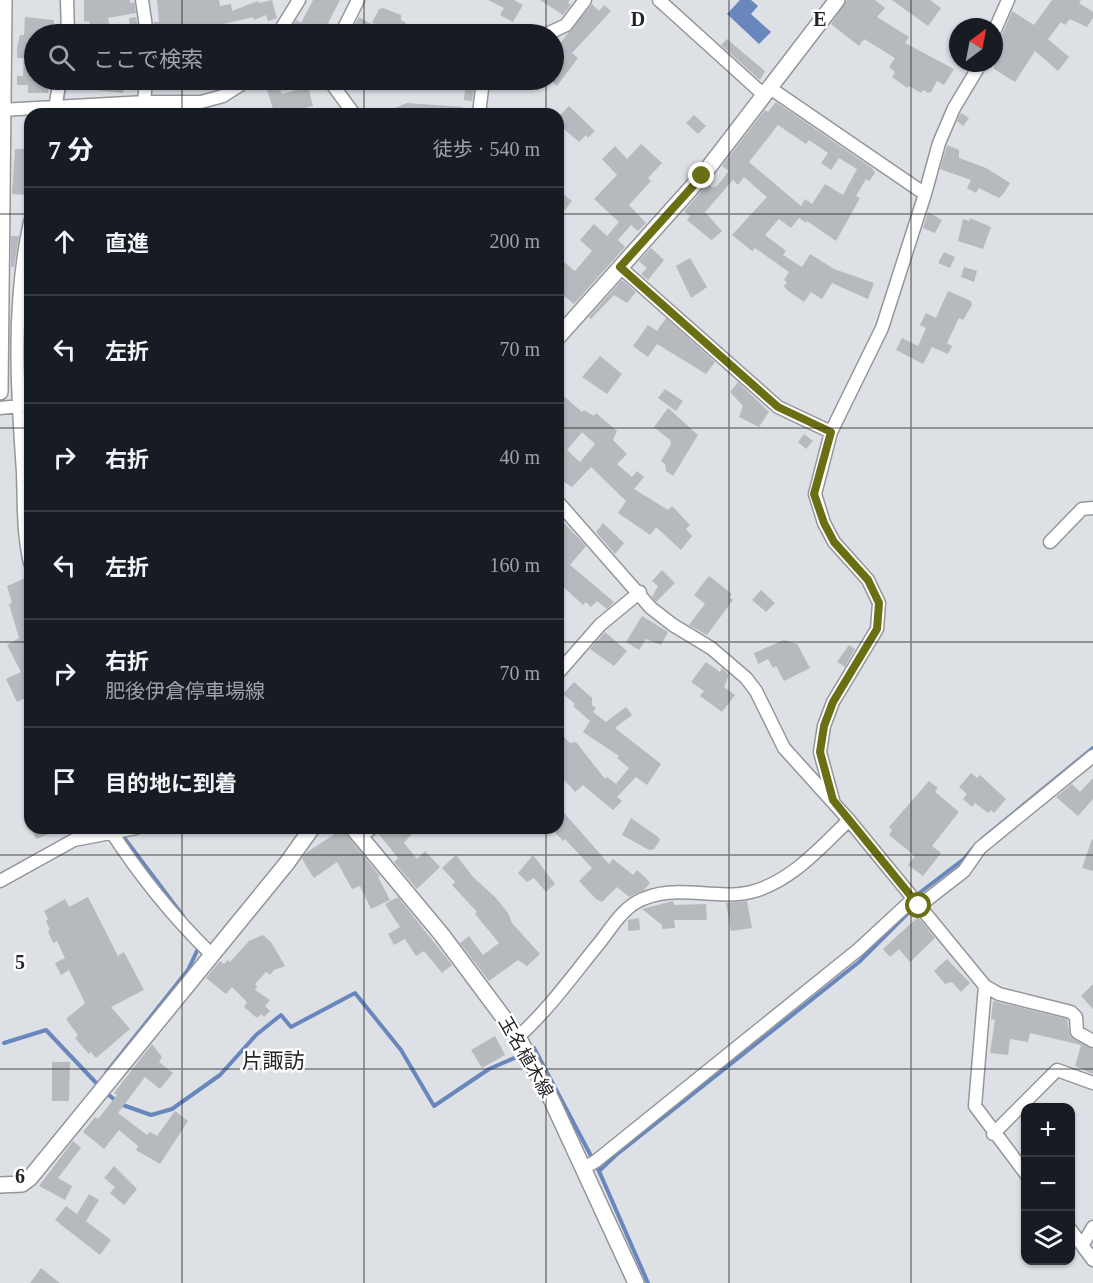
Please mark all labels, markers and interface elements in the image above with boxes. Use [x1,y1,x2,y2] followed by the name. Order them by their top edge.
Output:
[631,8,645,30] text: D
[813,8,827,30] text: E
[949,18,1003,72] north arrow
[24,24,564,90] search box
[45,41,78,74] icon: search
[93,47,203,72] text: ここで検索
[48,136,94,165] text: 7 分
[433,138,540,160] text: 徒歩 · 540 m
[688,162,714,188] route end
[48,225,81,258] icon: ahead
[489,230,540,252] text: 200 m
[105,231,149,256] text: 直進
[48,333,81,366] icon: left
[499,338,540,360] text: 70 m
[105,339,149,364] text: 左折
[48,441,81,474] icon: right
[499,446,540,468] text: 40 m
[105,447,149,472] text: 右折
[48,549,81,582] icon: left
[489,554,540,576] text: 160 m
[105,555,149,580] text: 左折
[105,649,149,674] text: 右折
[48,657,81,690] icon: right
[499,662,540,684] text: 70 m
[105,680,265,702] text: 肥後伊倉停車場線
[48,765,81,798] icon: arrive
[105,771,237,796] text: 目的地に到着
[905,892,931,918] route start
[15,951,25,973] text: 5
[495,1013,557,1101] street label: 玉名植木線
[242,1049,305,1073] district label: 片諏訪
[1021,1103,1075,1265] map controls
[1021,1103,1075,1157] button: +
[1021,1157,1075,1211] button: −
[15,1165,25,1187] text: 6
[1021,1211,1075,1265] button: layers

